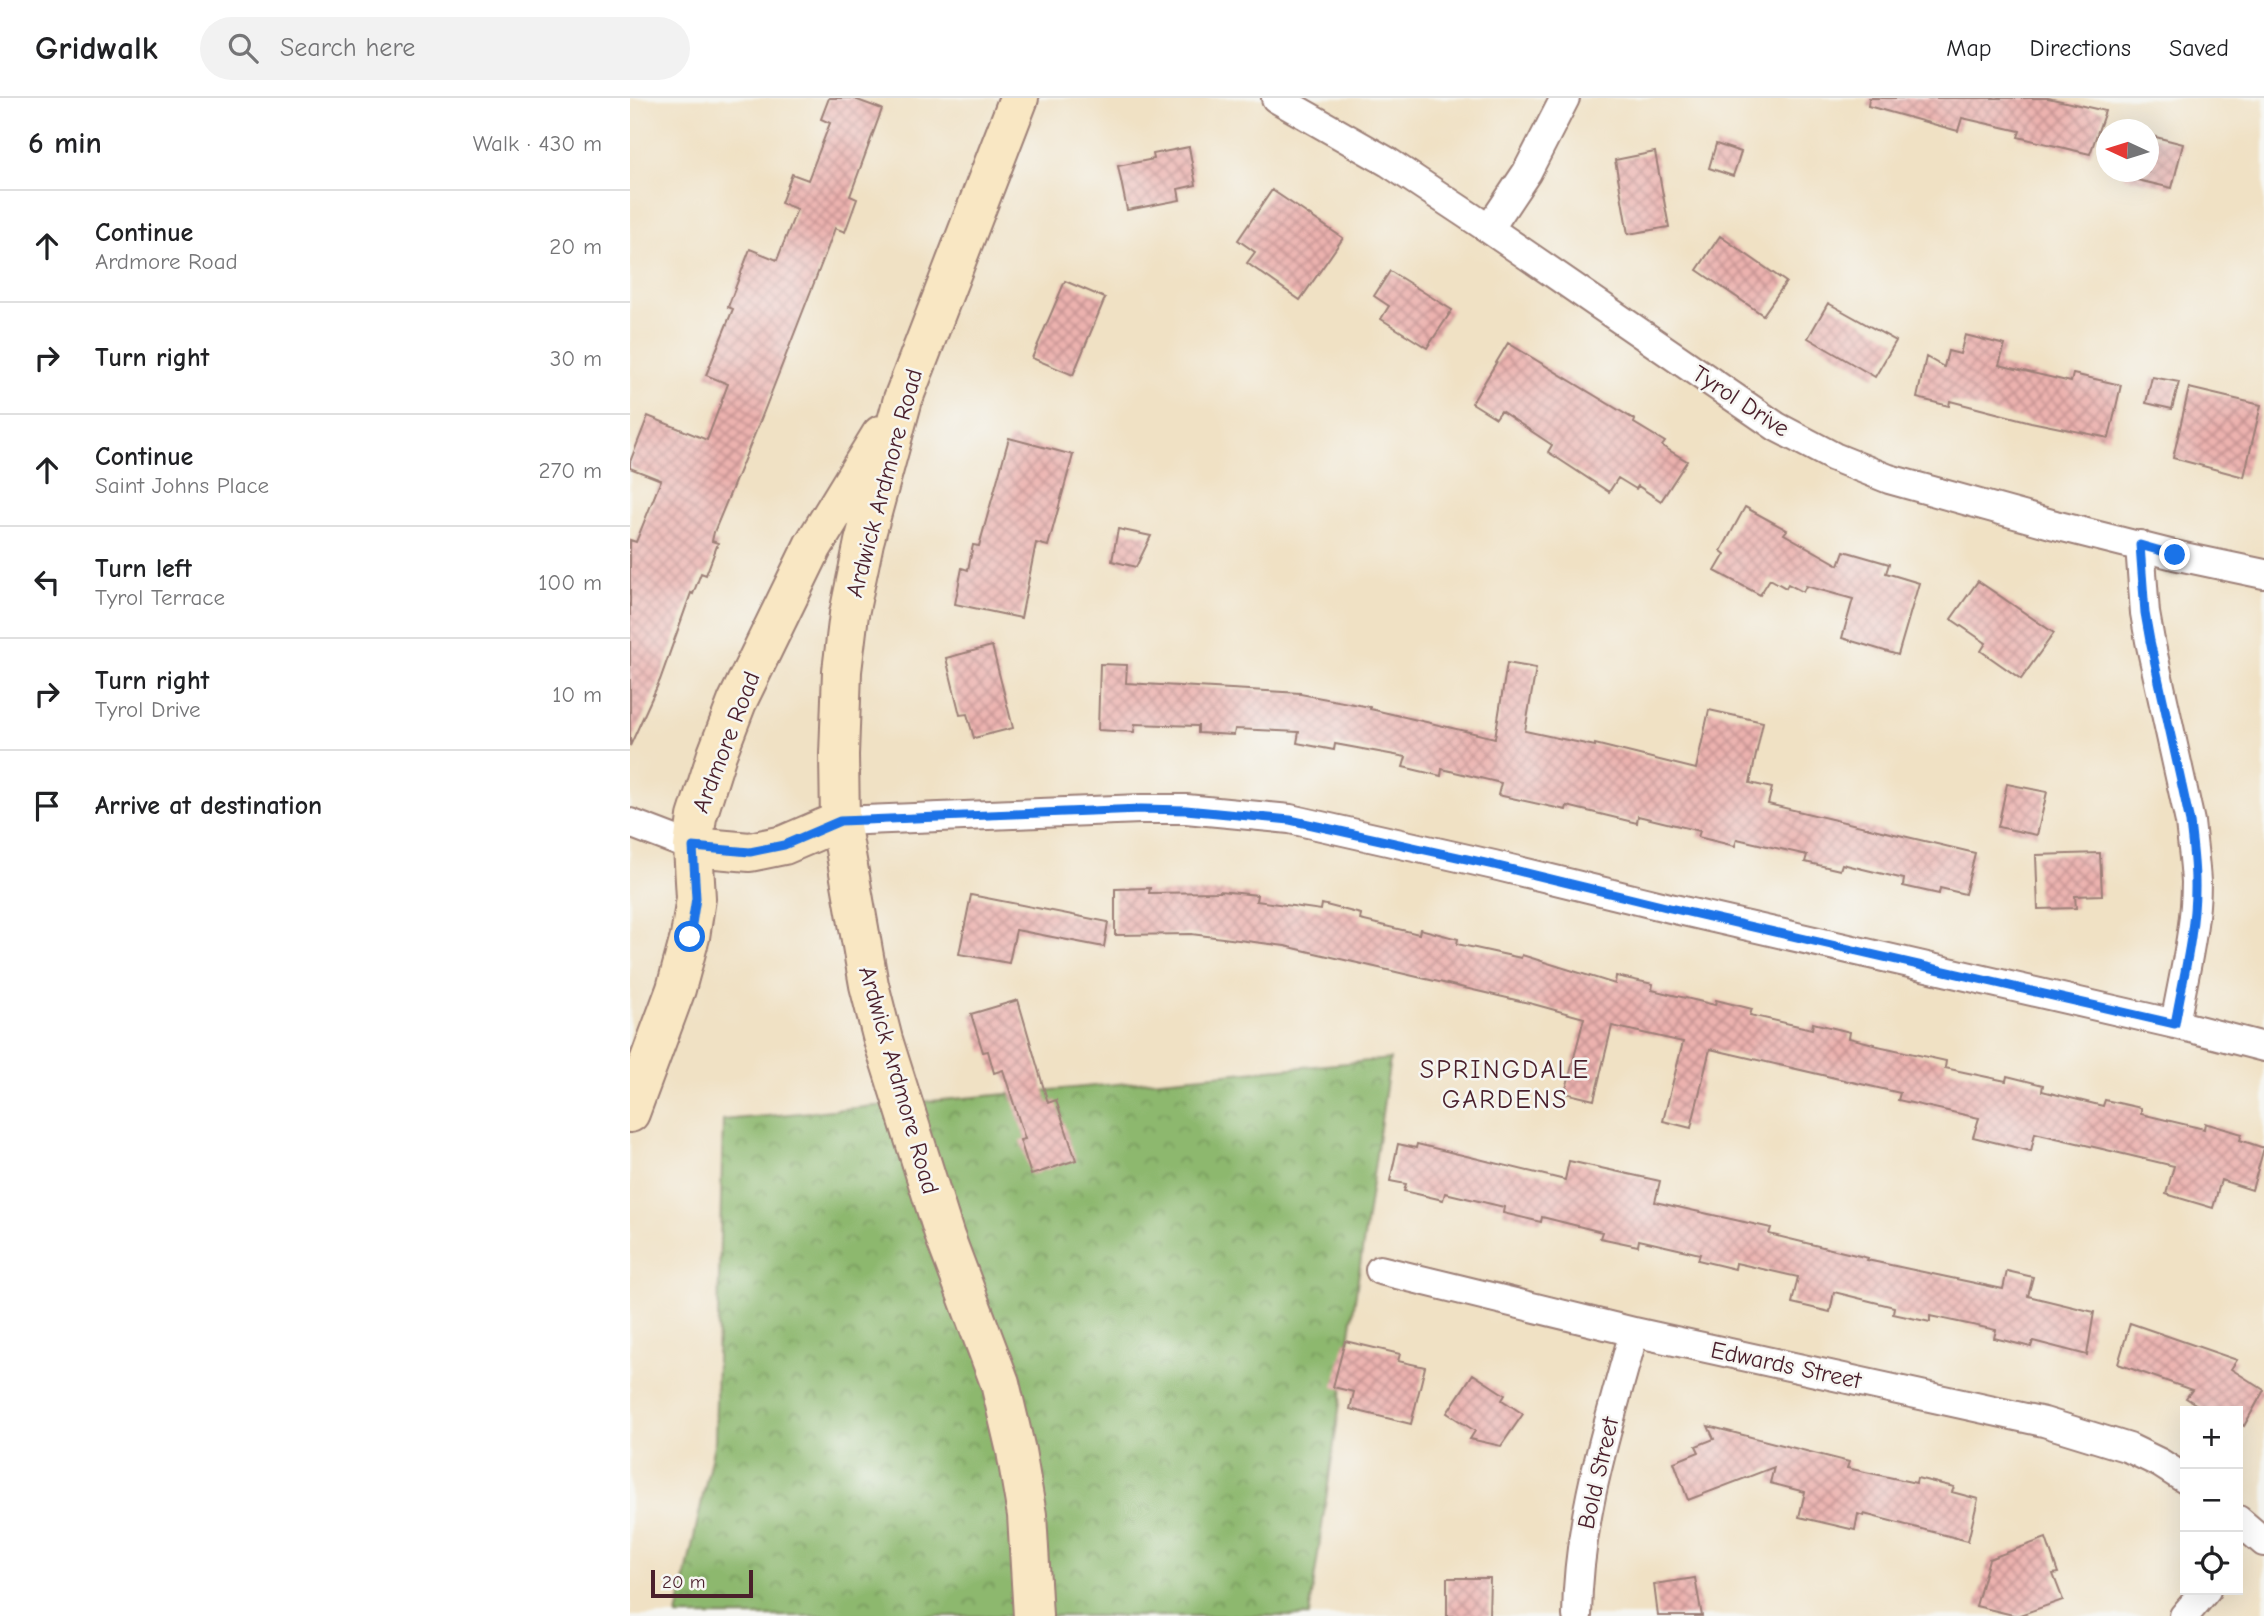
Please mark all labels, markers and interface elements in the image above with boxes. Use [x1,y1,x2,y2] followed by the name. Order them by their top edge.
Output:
[200,17,690,80] search box
[35,29,158,67] text: Gridwalk
[224,29,262,67] icon: search
[280,33,415,63] text: Search here
[1946,34,1992,62] text: Map
[2030,34,2131,62] text: Directions
[2169,34,2229,62] text: Saved
[2096,119,2159,182] north arrow
[28,126,102,161] text: 6 min
[473,130,602,157] text: Walk · 430 m
[95,218,193,248] text: Continue
[28,227,66,265] icon: ahead
[549,233,602,260] text: 20 m
[95,248,238,275] text: Ardmore Road
[28,339,66,377] icon: right
[95,343,209,373] text: Turn right
[550,345,602,372] text: 30 m
[1687,359,1795,443] street label: Tyrol Drive
[840,366,928,600] street label: Ardwick Ardmore Road
[95,442,193,472] text: Continue
[28,451,66,489] icon: ahead
[538,457,602,484] text: 270 m
[95,472,269,499] text: Saint Johns Place
[2159,539,2190,570] route end
[95,554,192,584] text: Turn left
[28,563,66,601] icon: left
[538,569,602,596] text: 100 m
[95,584,225,611] text: Tyrol Terrace
[95,666,209,696] text: Turn right
[686,667,766,817] street label: Ardmore Road
[28,675,66,713] icon: right
[552,681,602,708] text: 10 m
[95,696,200,723] text: Tyrol Drive
[28,787,66,825] icon: arrive
[95,791,322,821] text: Arrive at destination
[674,921,705,952] route start
[853,963,945,1197] street label: Ardwick Ardmore Road
[1420,1055,1590,1115] district label: SPRINGDALE GARDENS
[1708,1335,1865,1395] street label: Edwards Street
[2180,1406,2243,1595] map controls
[2180,1406,2243,1469] button: +
[1572,1413,1625,1532] street label: Bold Street
[2180,1469,2243,1532] button: −
[2180,1532,2243,1595] button: locate
[651,1567,752,1599] scale bar
[662,1571,706,1593] text: 20 m

